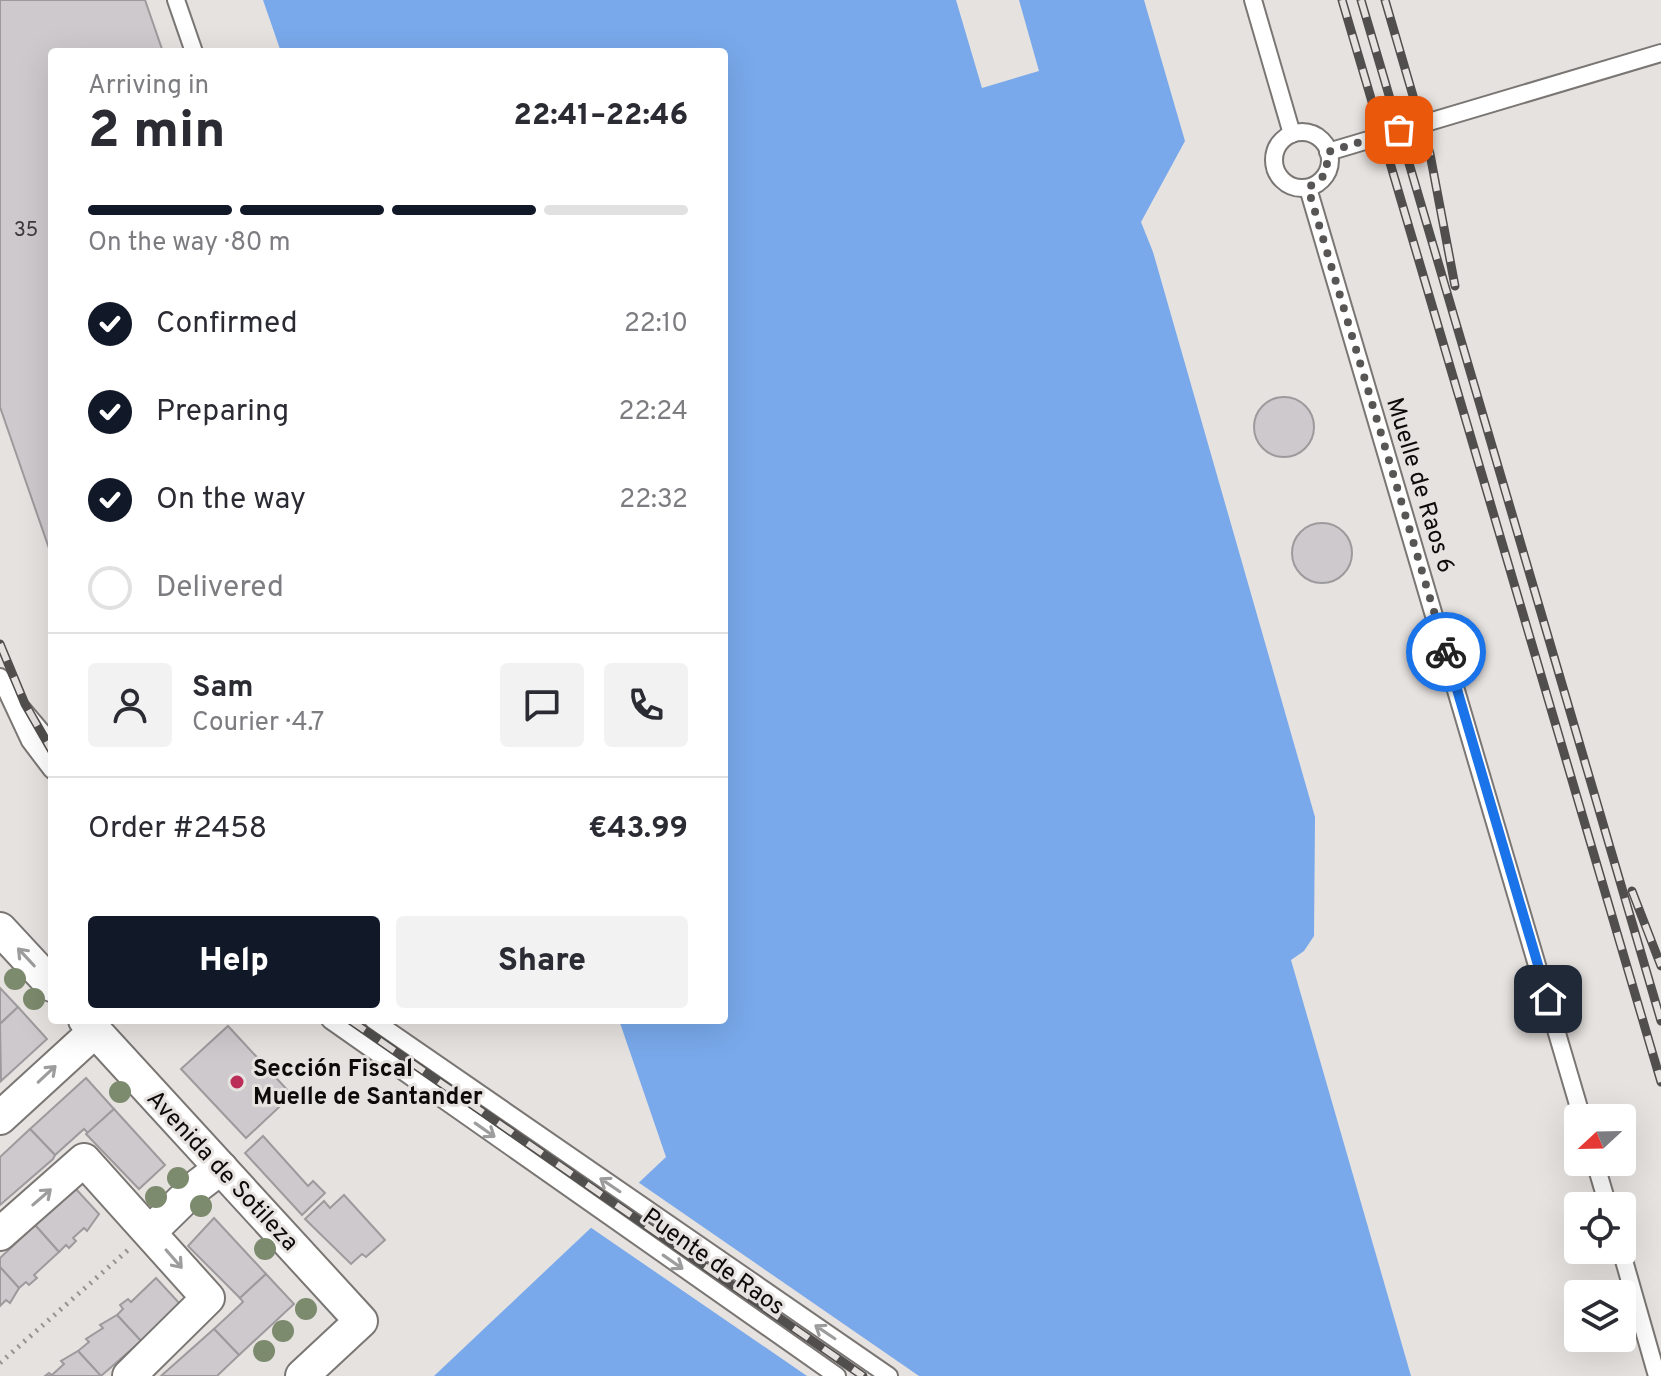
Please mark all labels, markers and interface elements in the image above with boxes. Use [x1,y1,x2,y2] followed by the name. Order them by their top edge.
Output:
[88,70,209,103] text: Arriving in
[1365,96,1433,164] pin
[514,98,688,135] text: 22:41–22:46
[88,100,226,166] text: 2 min
[1377,108,1421,152] icon: bag
[14,218,38,244] house number: 35
[88,227,291,260] text: On the way · 80 m
[88,302,132,346] icon: check
[156,306,298,343] text: Confirmed
[624,308,688,341] text: 22:10
[88,390,132,434] icon: check
[156,394,289,431] text: Preparing
[1378,394,1460,577] street label: Muelle de Raos 6
[619,396,688,429] text: 22:24
[88,478,132,522] icon: check
[156,482,306,519] text: On the way
[619,484,688,517] text: 22:32
[156,570,284,607] text: Delivered
[1406,612,1486,692] courier
[1424,630,1468,674] icon: bike
[88,663,172,747] button: person
[500,663,584,747] button: chat
[604,663,688,747] button: phone
[192,670,254,707] text: Sam
[192,707,324,740] text: Courier · 4.7
[88,811,267,848] text: Order #2458
[588,811,688,848] text: €43.99
[88,916,380,1008] button: Help
[396,916,688,1008] button: Share
[17,947,36,967] one-way arrow
[1514,965,1582,1033] pin
[1526,977,1570,1021] icon: home
[253,1055,483,1113] place label: Sección Fiscal Muelle de Santander
[37,1066,57,1084] one-way arrow
[228,1073,246,1091] marker: Sección Fiscal Muelle de Santander
[139,1085,304,1258] street label: Avenida de Sotileza
[1564,1104,1636,1176] north arrow
[1564,1104,1636,1352] map controls
[474,1122,496,1138] one-way arrow
[600,1177,622,1193] one-way arrow
[31,1188,51,1206] one-way arrow
[1564,1192,1636,1264] button: locate
[636,1202,790,1323] street label: Puente de Raos
[164,1249,182,1269] one-way arrow
[662,1254,684,1270] one-way arrow
[1564,1280,1636,1352] button: layers
[814,1324,837,1340] one-way arrow

